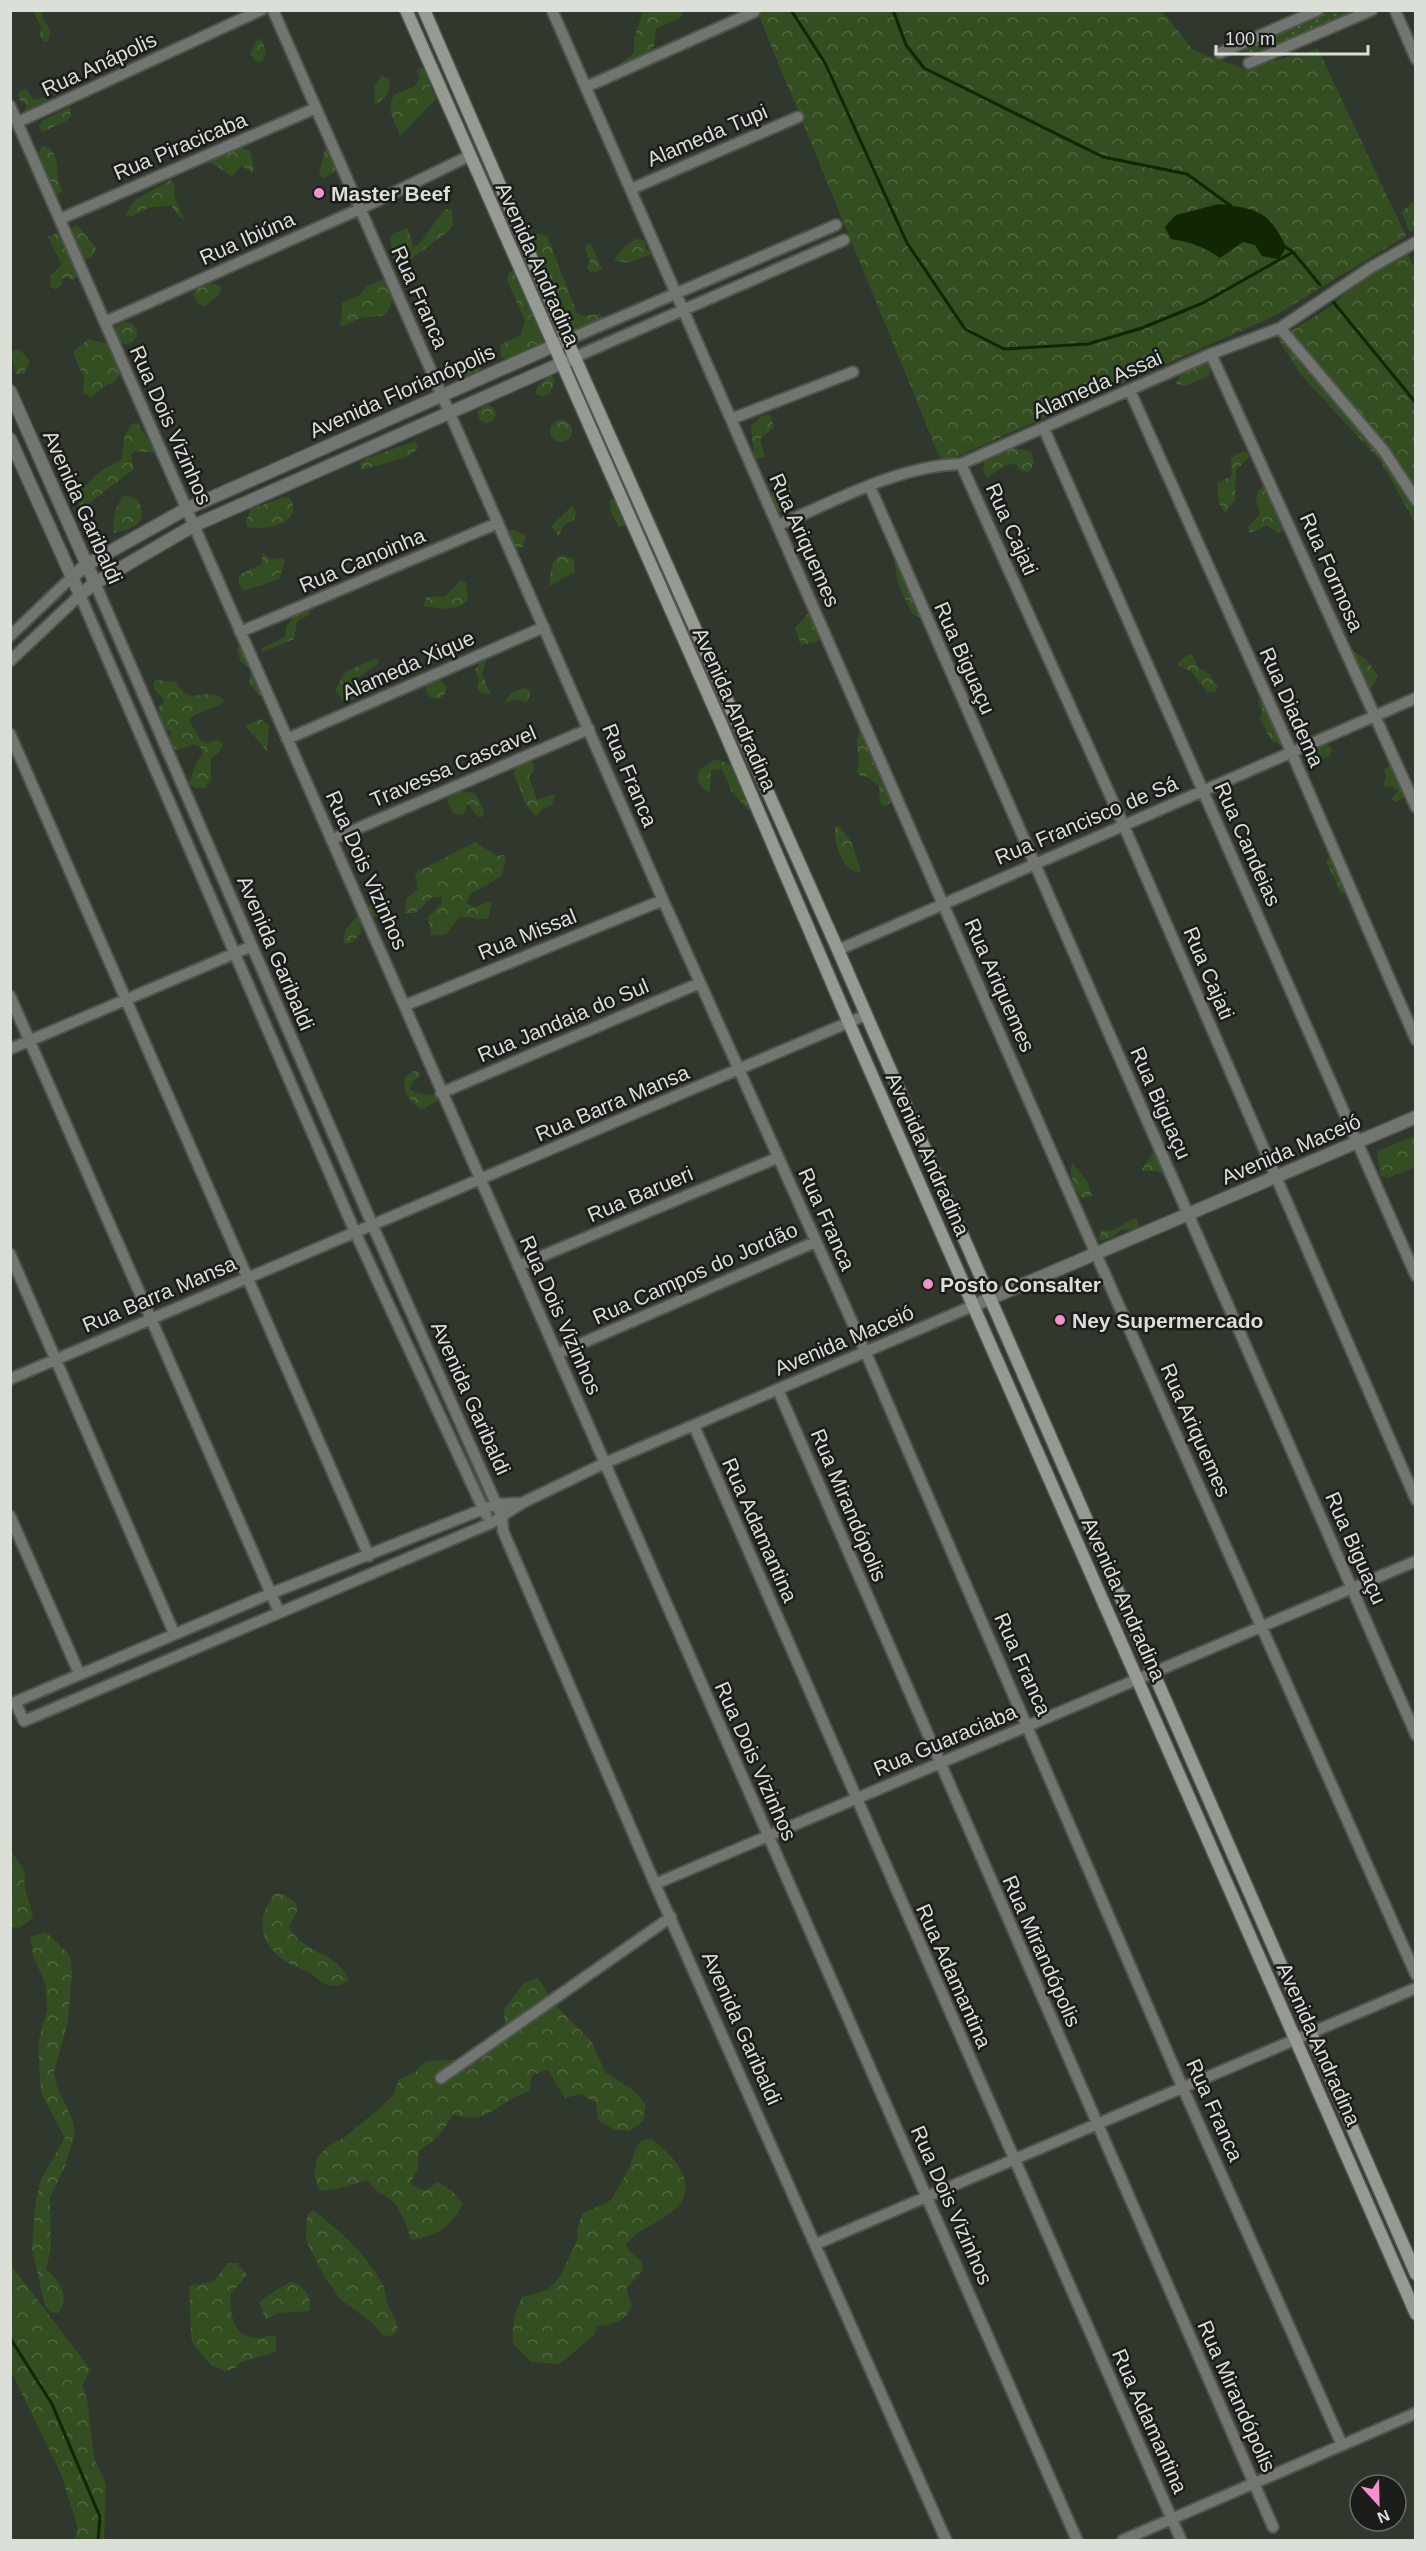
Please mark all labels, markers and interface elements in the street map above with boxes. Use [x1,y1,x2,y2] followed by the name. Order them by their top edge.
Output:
[1216,18,1368,56] scale bar
[38,27,160,101] street label: Rua Anápolis
[1225,29,1275,49] text: 100 m
[643,99,771,171] street label: Alameda Tupi
[110,107,250,184] street label: Rua Piracicaba
[492,179,584,349] street label: Avenida Andradina
[331,182,451,205] place label: Master Beef
[312,186,326,200] marker: Master Beef
[196,207,298,269] street label: Rua Ibiúna
[387,242,453,352] street label: Rua Franca
[306,340,498,442] street label: Avenida Florianópolis
[126,342,216,508] street label: Rua Dois Vizinhos
[1029,345,1165,423] street label: Alameda Assai
[39,427,127,587] street label: Avenida Garibaldi
[765,470,845,610] street label: Rua Ariquemes
[982,480,1042,578] street label: Rua Cajati
[1296,509,1369,635] street label: Rua Formosa
[296,523,429,597] street label: Rua Canoinha
[930,598,1000,718] street label: Rua Biguaçu
[689,624,781,794] street label: Avenida Andradina
[338,626,478,704] street label: Alameda Xique
[1255,644,1329,771] street label: Rua Diadema
[598,720,662,830] street label: Rua Franca
[367,721,539,811] street label: Travessa Cascavel
[991,771,1181,869] street label: Rua Francisco de Sá
[1210,779,1286,909] street label: Rua Candeias
[322,787,412,953] street label: Rua Dois Vizinhos
[233,872,319,1034] street label: Avenida Garibaldi
[475,904,579,964] street label: Rua Missal
[960,915,1040,1055] street label: Rua Ariquemes
[1179,923,1239,1023] street label: Rua Cajati
[474,974,652,1066] street label: Rua Jandaia do Sul
[1126,1043,1196,1163] street label: Rua Biguaçu
[532,1060,693,1146] street label: Rua Barra Mansa
[882,1069,974,1239] street label: Avenida Andradina
[1218,1109,1364,1189] street label: Avenida Maceió
[584,1162,696,1226] street label: Rua Barueri
[794,1164,860,1274] street label: Rua Franca
[589,1217,801,1329] street label: Rua Campos do Jordão
[516,1232,606,1398] street label: Rua Dois Vizinhos
[79,1251,240,1337] street label: Rua Barra Mansa
[940,1273,1101,1296] place label: Posto Consalter
[921,1277,935,1291] marker: Posto Consalter
[771,1300,917,1380] street label: Avenida Maceió
[1072,1309,1263,1332] place label: Ney Supermercado
[1053,1313,1067,1327] marker: Ney Supermercado
[427,1318,515,1478] street label: Avenida Garibaldi
[1156,1360,1236,1500] street label: Rua Ariquemes
[806,1425,892,1585] street label: Rua Mirandópolis
[718,1454,802,1606] street label: Rua Adamantina
[1321,1488,1391,1608] street label: Rua Biguaçu
[1078,1514,1170,1684] street label: Avenida Andradina
[990,1609,1056,1719] street label: Rua Franca
[711,1678,801,1844] street label: Rua Dois Vizinhos
[870,1699,1020,1780] street label: Rua Guaraciaba
[998,1872,1086,2030] street label: Rua Mirandópolis
[912,1900,996,2052] street label: Rua Adamantina
[698,1948,786,2108] street label: Avenida Garibaldi
[1273,1959,1365,2129] street label: Avenida Andradina
[1182,2055,1248,2165] street label: Rua Franca
[907,2122,997,2288] street label: Rua Dois Vizinhos
[1193,2317,1281,2475] street label: Rua Mirandópolis
[1108,2345,1192,2497] street label: Rua Adamantina
[1348,2473,1408,2533] north arrow
[1375,2506,1392,2526] text: N

